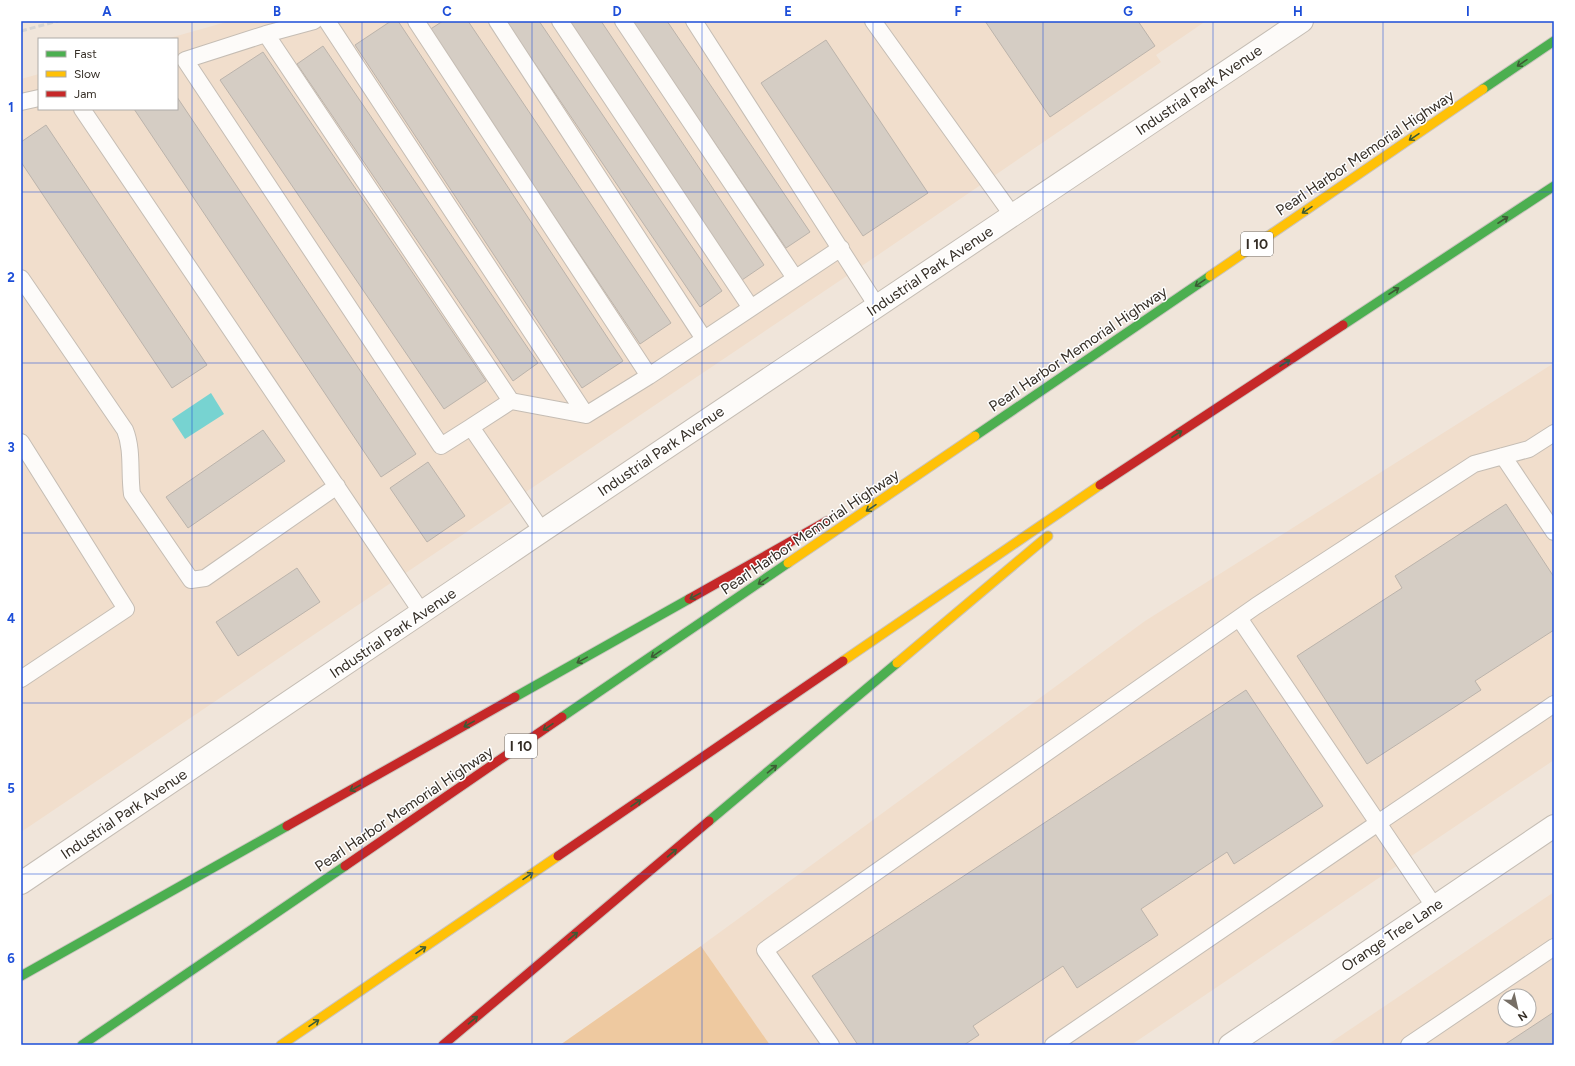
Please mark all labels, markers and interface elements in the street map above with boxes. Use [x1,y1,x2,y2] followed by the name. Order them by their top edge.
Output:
[102,4,112,19] text: A
[273,4,281,19] text: B
[442,4,452,19] text: C
[612,4,622,19] text: D
[784,4,792,19] text: E
[954,4,962,19] text: F
[1123,4,1133,19] text: G
[1293,4,1303,19] text: H
[1466,4,1470,19] text: I
[38,38,178,110] legend
[1132,41,1266,139] street label: Industrial Park Avenue
[74,47,97,61] text: Fast
[1517,59,1528,67] one-way arrow
[74,67,101,81] text: Slow
[1272,86,1458,219] street label: Pearl Harbor Memorial Highway
[74,87,97,101] text: Jam
[8,100,14,115] text: 1
[1409,133,1420,141] one-way arrow
[1302,206,1313,214] one-way arrow
[1497,216,1508,224] one-way arrow
[863,222,997,320] street label: Industrial Park Avenue
[1241,232,1273,256] road number: I 10
[7,270,15,285] text: 2
[1194,279,1205,287] one-way arrow
[985,282,1171,415] street label: Pearl Harbor Memorial Highway
[1388,287,1399,295] one-way arrow
[1280,359,1291,367] one-way arrow
[594,402,728,500] street label: Industrial Park Avenue
[1171,430,1182,438] one-way arrow
[7,440,15,455] text: 3
[717,465,903,598] street label: Pearl Harbor Memorial Highway
[865,503,876,512] one-way arrow
[758,577,769,585] one-way arrow
[326,584,460,682] street label: Industrial Park Avenue
[689,593,701,600] one-way arrow
[7,611,15,626] text: 4
[651,650,662,658] one-way arrow
[576,656,588,664] one-way arrow
[463,720,475,728] one-way arrow
[543,723,554,731] one-way arrow
[505,734,537,758] road number: I 10
[311,742,497,875] street label: Pearl Harbor Memorial Highway
[766,764,777,773] one-way arrow
[57,765,191,863] street label: Industrial Park Avenue
[7,781,15,796] text: 5
[349,784,361,792] one-way arrow
[630,799,641,807] one-way arrow
[667,848,678,857] one-way arrow
[523,872,534,880] one-way arrow
[1338,894,1446,976] street label: Orange Tree Lane
[567,932,578,941] one-way arrow
[415,946,426,954] one-way arrow
[7,951,15,966] text: 6
[1497,988,1537,1028] north arrow
[1515,1008,1529,1024] text: N
[468,1015,479,1024] one-way arrow
[308,1019,319,1027] one-way arrow

